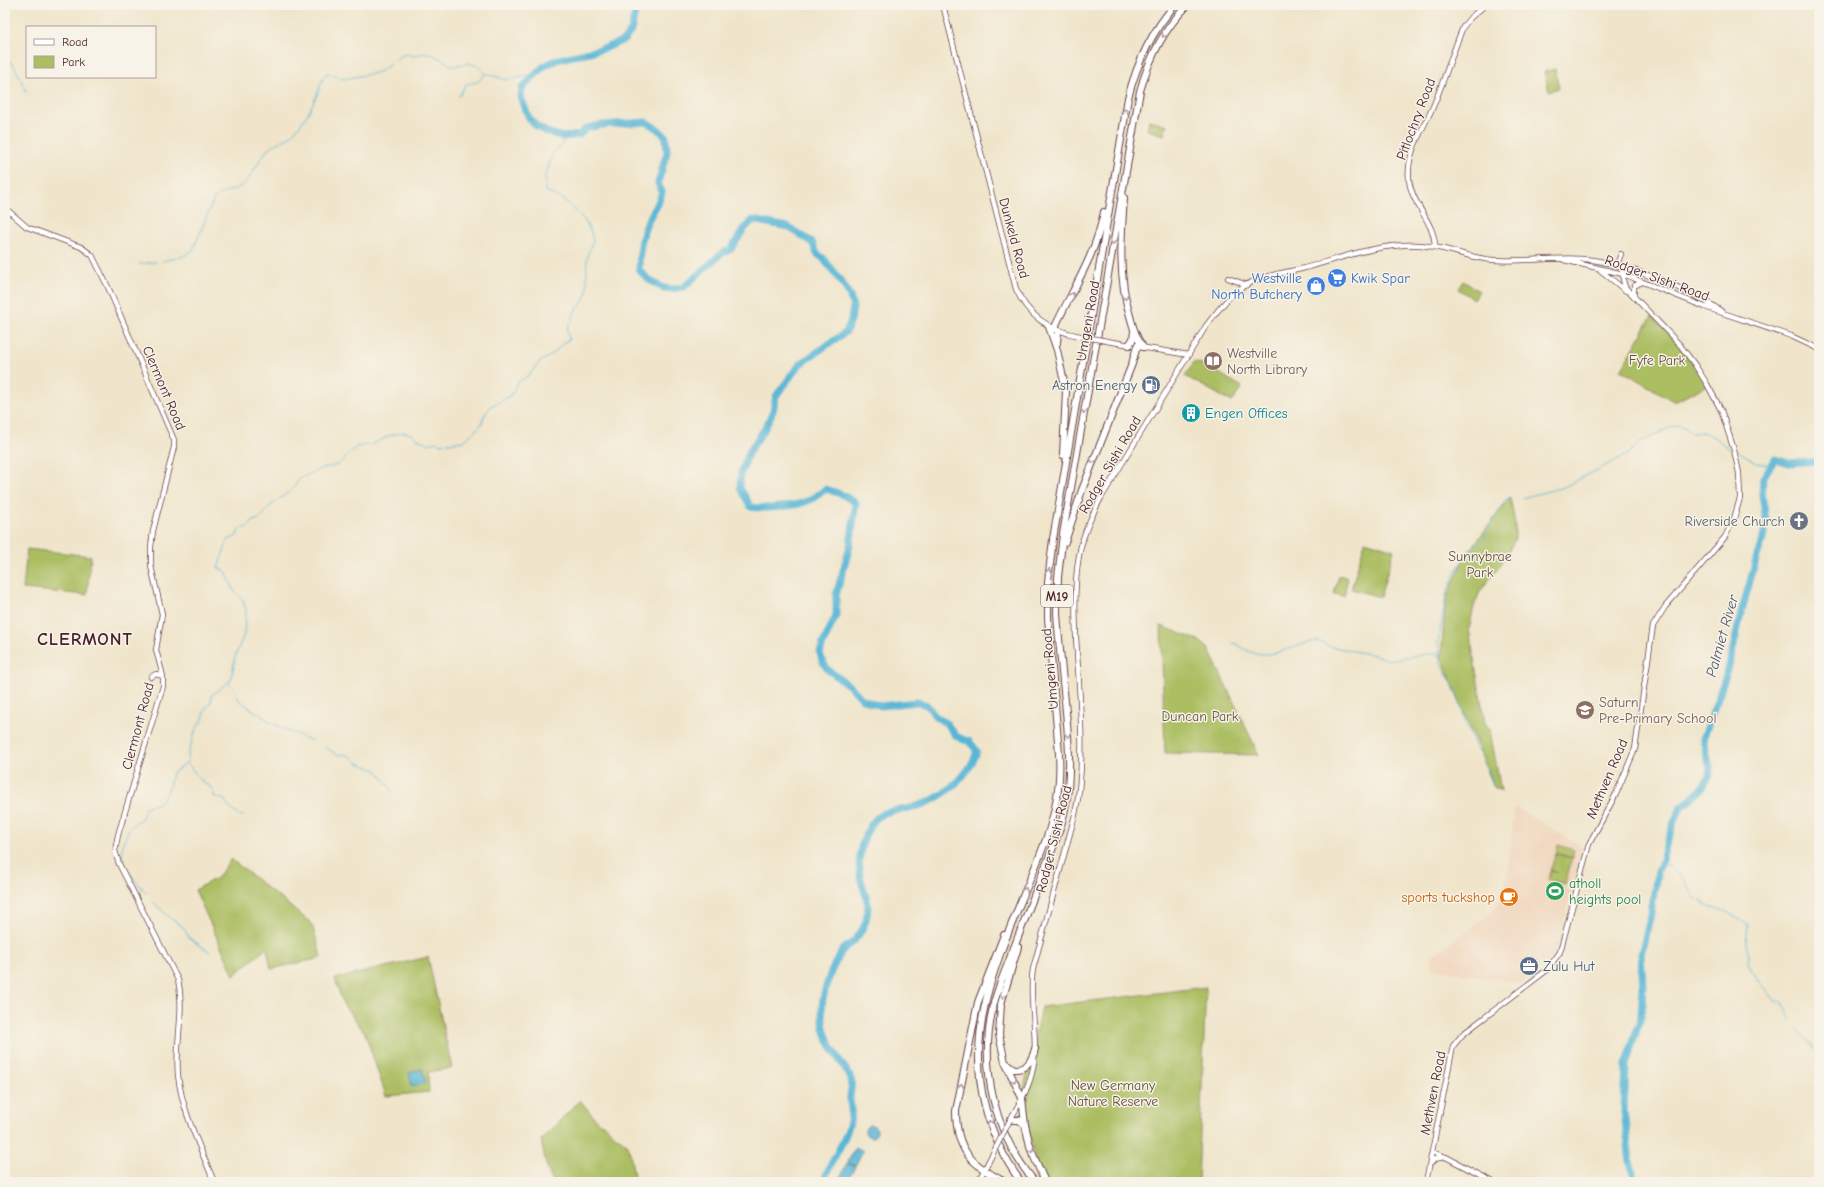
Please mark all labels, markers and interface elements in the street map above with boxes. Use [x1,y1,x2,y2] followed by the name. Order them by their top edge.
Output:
[26,26,156,78] legend
[1162,31,1169,38] one-way arrow
[62,35,88,49] text: Road
[62,55,85,69] text: Park
[1393,76,1439,162] street label: Pitlochry Road
[1121,108,1129,114] one-way arrow
[995,196,1033,280] street label: Dunkeld Road
[1110,239,1118,245] one-way arrow
[1602,251,1712,305] street label: Rodger Sishi Road
[1326,267,1348,289] supermarket icon: Kwik Spar
[1211,270,1303,303] place label: Westville North Butchery
[1351,270,1410,287] place label: Kwik Spar
[1305,275,1327,297] shop icon: Westville North Butchery
[1073,279,1103,363] street label: Umgeni Road
[1068,292,1075,299] one-way arrow
[1121,294,1129,300] one-way arrow
[139,343,189,433] street label: Clermont Road
[1227,345,1308,378] place label: Westville North Library
[1202,350,1224,372] library icon: Westville North Library
[1629,352,1685,369] park label: Fyfe Park
[1140,374,1162,396] fuel station icon: Astron Energy
[1052,377,1138,394] place label: Astron Energy
[1180,402,1202,424] building icon: Engen Offices
[1205,405,1288,422] place label: Engen Offices
[1080,408,1089,414] one-way arrow
[1075,413,1145,517] street label: Rodger Sishi Road
[1090,458,1098,465] one-way arrow
[1788,510,1810,532] church icon: Riverside Church
[1685,513,1785,530] place label: Riverside Church
[1448,548,1512,581] park label: Sunnybrae Park
[1044,568,1053,574] one-way arrow
[1041,585,1073,607] road number: M19
[1702,592,1743,679] water label: Palmiet River
[1038,628,1062,710] street label: Umgeni Road
[37,629,133,650] district label: CLERMONT
[118,680,158,772] street label: Clermont Road
[1599,694,1717,727] place label: Saturn Pre-Primary School
[1574,699,1596,721] school or university icon: Saturn Pre-Primary School
[1162,708,1239,725] park label: Duncan Park
[1063,732,1072,738] one-way arrow
[1582,736,1632,822] street label: Methven Road
[1032,784,1076,894] street label: Rodger Sishi Road
[1569,875,1641,908] place label: atholl heights pool
[1544,880,1566,902] sports icon: atholl heights pool
[1498,886,1520,908] cafe icon: sports tuckshop
[1021,887,1029,894] one-way arrow
[1401,889,1495,906] place label: sports tuckshop
[1518,955,1540,977] office icon: Zulu Hut
[1543,958,1595,975] place label: Zulu Hut
[999,992,1008,999] one-way arrow
[1417,1049,1449,1137] street label: Methven Road
[1009,1076,1017,1083] one-way arrow
[1068,1077,1158,1110] park label: New Germany Nature Reserve
[956,1083,964,1089] one-way arrow
[986,1120,995,1127] one-way arrow
[1026,1147,1035,1154] one-way arrow

